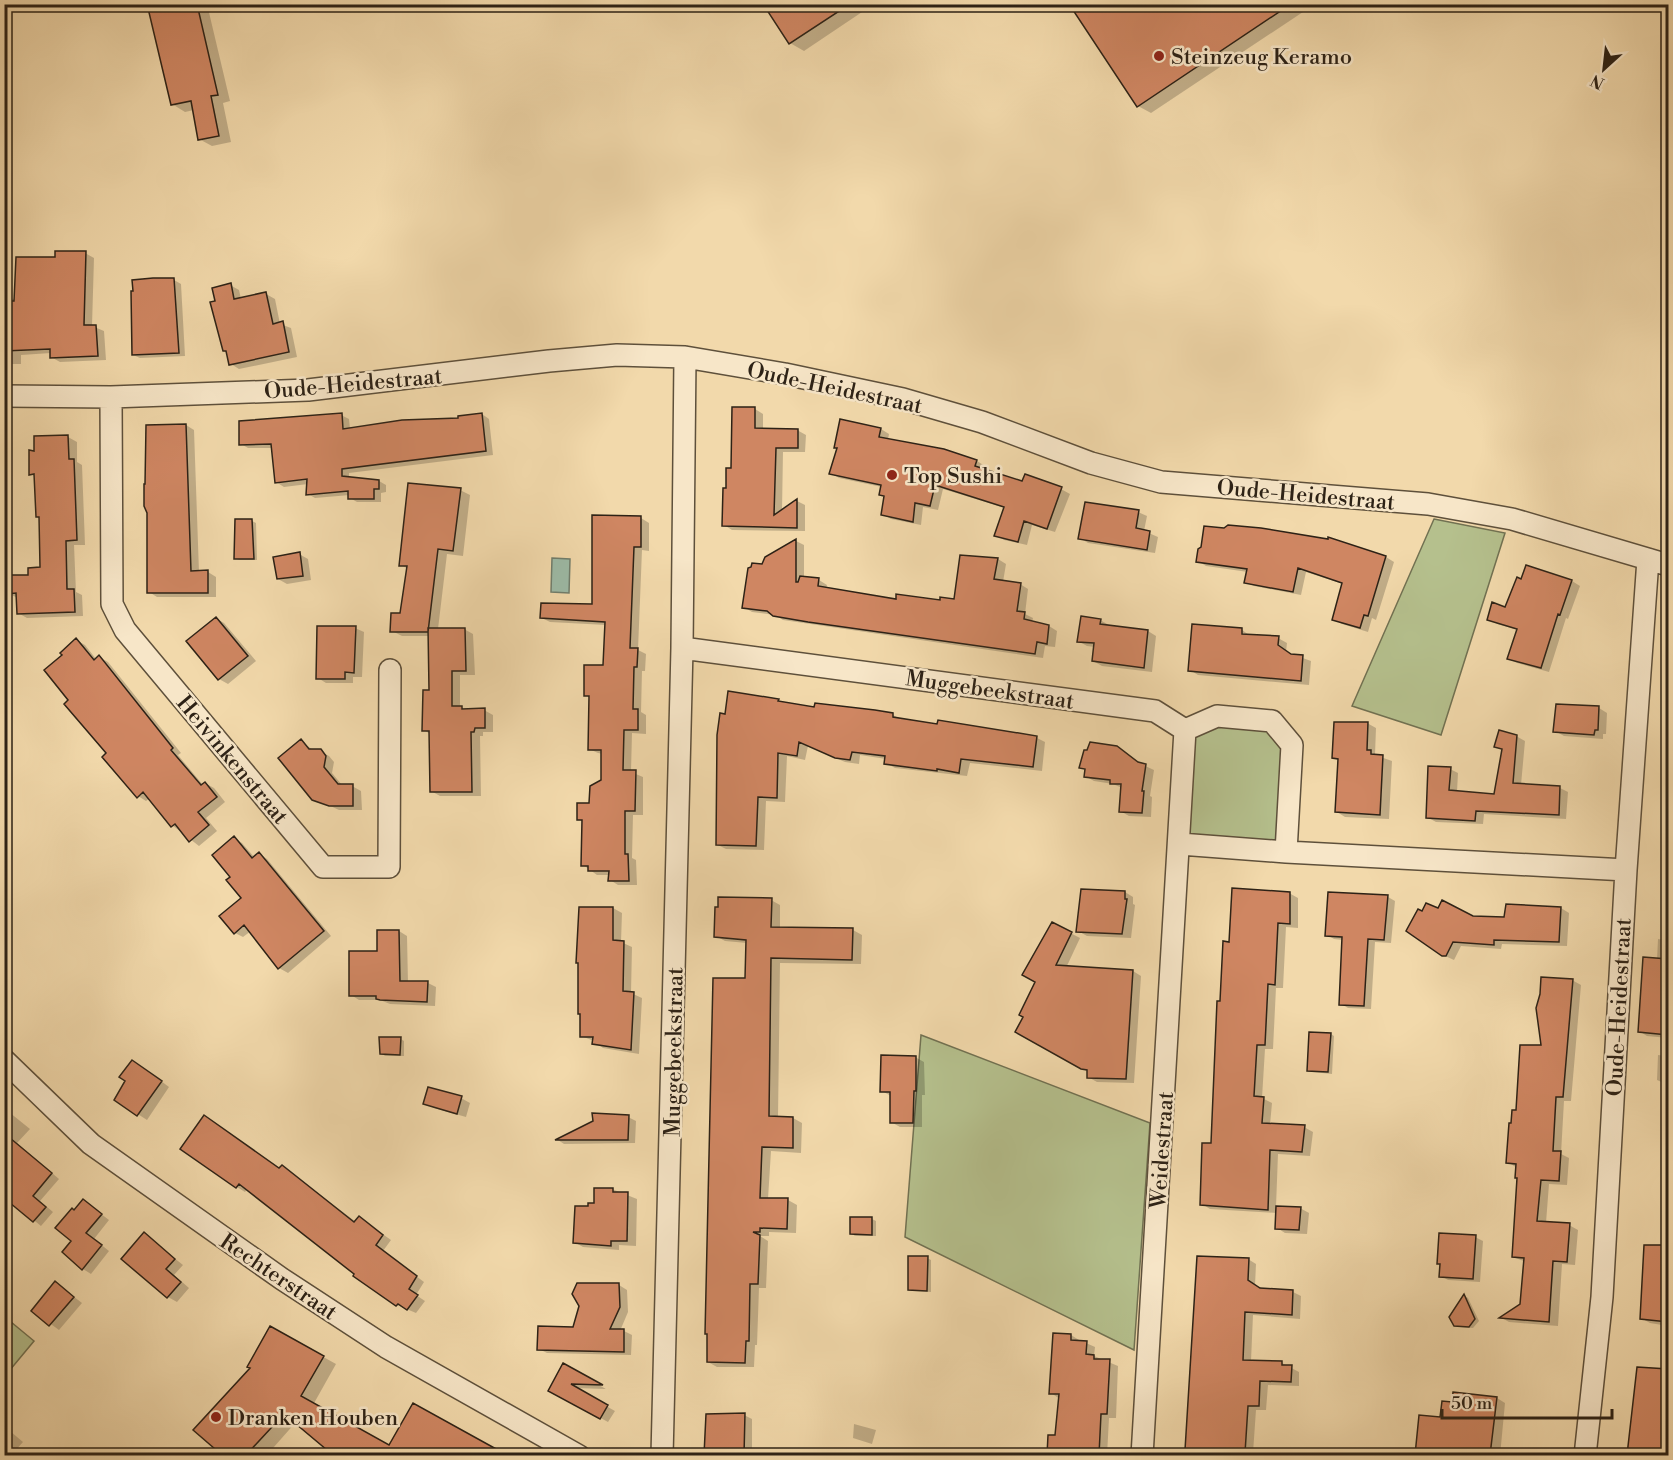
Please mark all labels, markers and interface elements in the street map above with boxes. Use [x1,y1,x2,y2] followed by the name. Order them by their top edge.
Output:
[1574,39,1634,99] north arrow
[1171,44,1352,71] place label: Steinzeug Keramo
[1152,49,1166,63] marker: Steinzeug Keramo
[1587,70,1608,93] text: N
[744,357,925,420] street label: Oude-Heidestraat
[263,363,444,406] street label: Oude-Heidestraat
[904,463,1002,490] place label: Top Sushi
[885,468,899,482] marker: Top Sushi
[1216,474,1396,517] street label: Oude-Heidestraat
[904,665,1076,716] street label: Muggebeekstraat
[170,690,294,830] street label: Heivinkenstraat
[1601,917,1638,1097] street label: Oude-Heidestraat
[660,967,689,1137] street label: Muggebeekstraat
[1145,1090,1180,1211] street label: Weidestraat
[214,1228,342,1326] street label: Rechterstraat
[1442,1382,1612,1420] scale bar
[1451,1392,1493,1415] text: 50 m
[228,1405,398,1432] place label: Dranken Houben
[209,1410,223,1424] marker: Dranken Houben

